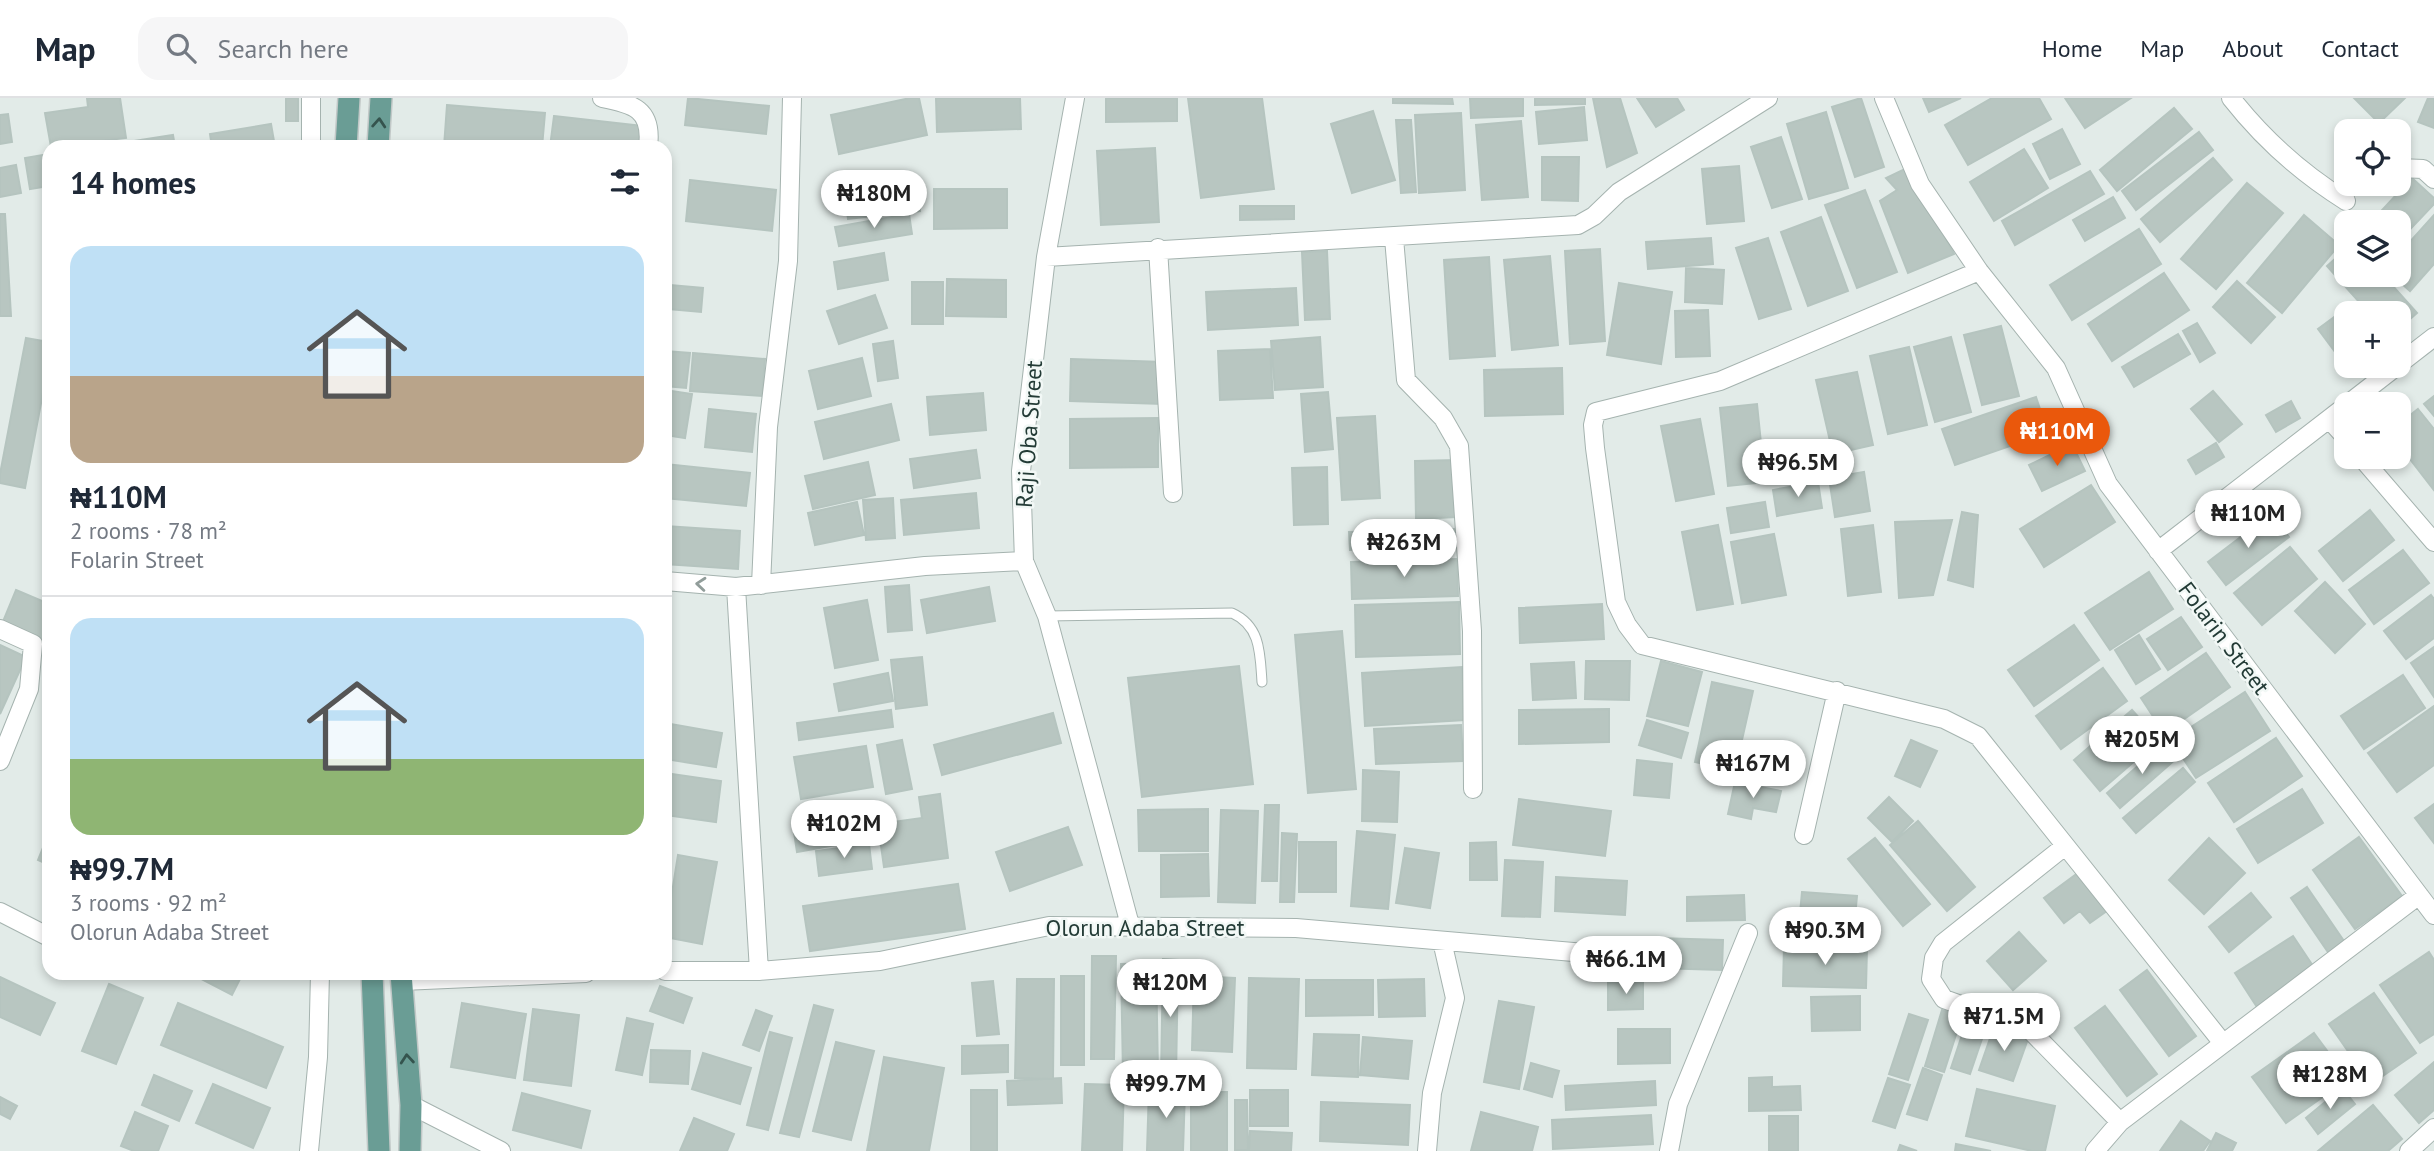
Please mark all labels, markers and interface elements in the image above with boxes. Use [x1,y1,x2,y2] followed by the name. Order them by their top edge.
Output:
[138,17,628,80] search box
[35,27,96,70] text: Map
[162,29,200,67] icon: search
[218,32,349,65] text: Search here
[2042,33,2102,64] text: Home
[2140,33,2184,64] text: Map
[2222,33,2283,64] text: About
[2321,33,2399,64] text: Contact
[371,117,386,128] one-way arrow
[2334,119,2411,469] map controls
[2334,119,2411,196] button: locate
[70,163,196,202] text: 14 homes
[606,163,644,201] icon: filters
[825,170,923,230] pin: ₦180M
[837,178,911,207] text: ₦180M
[2334,210,2411,287] button: layers
[294,291,420,417] icon: home
[2334,301,2411,378] button: +
[1009,359,1048,509] street label: Raji Oba Street
[2334,392,2411,469] button: −
[2008,408,2106,468] pin: ₦110M
[2020,416,2094,445] text: ₦110M
[1741,440,1855,499] pin: ₦96.5M
[1758,447,1838,476] text: ₦96.5M
[70,477,167,516] text: ₦110M
[2199,490,2297,550] pin: ₦110M
[2211,498,2285,527] text: ₦110M
[70,516,227,545] text: 2 rooms · 78 m²
[1355,519,1453,579] pin: ₦263M
[1367,527,1441,556] text: ₦263M
[70,545,204,574] text: Folarin Street
[2173,576,2276,700] street label: Folarin Street
[695,577,706,592] one-way arrow
[294,663,420,789] icon: home
[2093,716,2191,776] pin: ₦205M
[2105,724,2179,753] text: ₦205M
[1704,740,1802,800] pin: ₦167M
[1716,748,1790,777] text: ₦167M
[795,800,893,860] pin: ₦102M
[807,808,881,837] text: ₦102M
[70,849,174,888] text: ₦99.7M
[70,888,227,917] text: 3 rooms · 92 m²
[1768,908,1882,967] pin: ₦90.3M
[1046,913,1245,942] street label: Olorun Adaba Street
[1785,915,1865,944] text: ₦90.3M
[70,917,269,946] text: Olorun Adaba Street
[1569,936,1683,996] pin: ₦66.1M
[1586,944,1666,973] text: ₦66.1M
[1121,960,1219,1019] pin: ₦120M
[1133,967,1207,996] text: ₦120M
[1947,993,2061,1053] pin: ₦71.5M
[1964,1001,2044,1030] text: ₦71.5M
[2281,1052,2379,1111] pin: ₦128M
[400,1053,415,1064] one-way arrow
[2293,1059,2367,1088] text: ₦128M
[1109,1060,1223,1120] pin: ₦99.7M
[1126,1068,1206,1097] text: ₦99.7M

